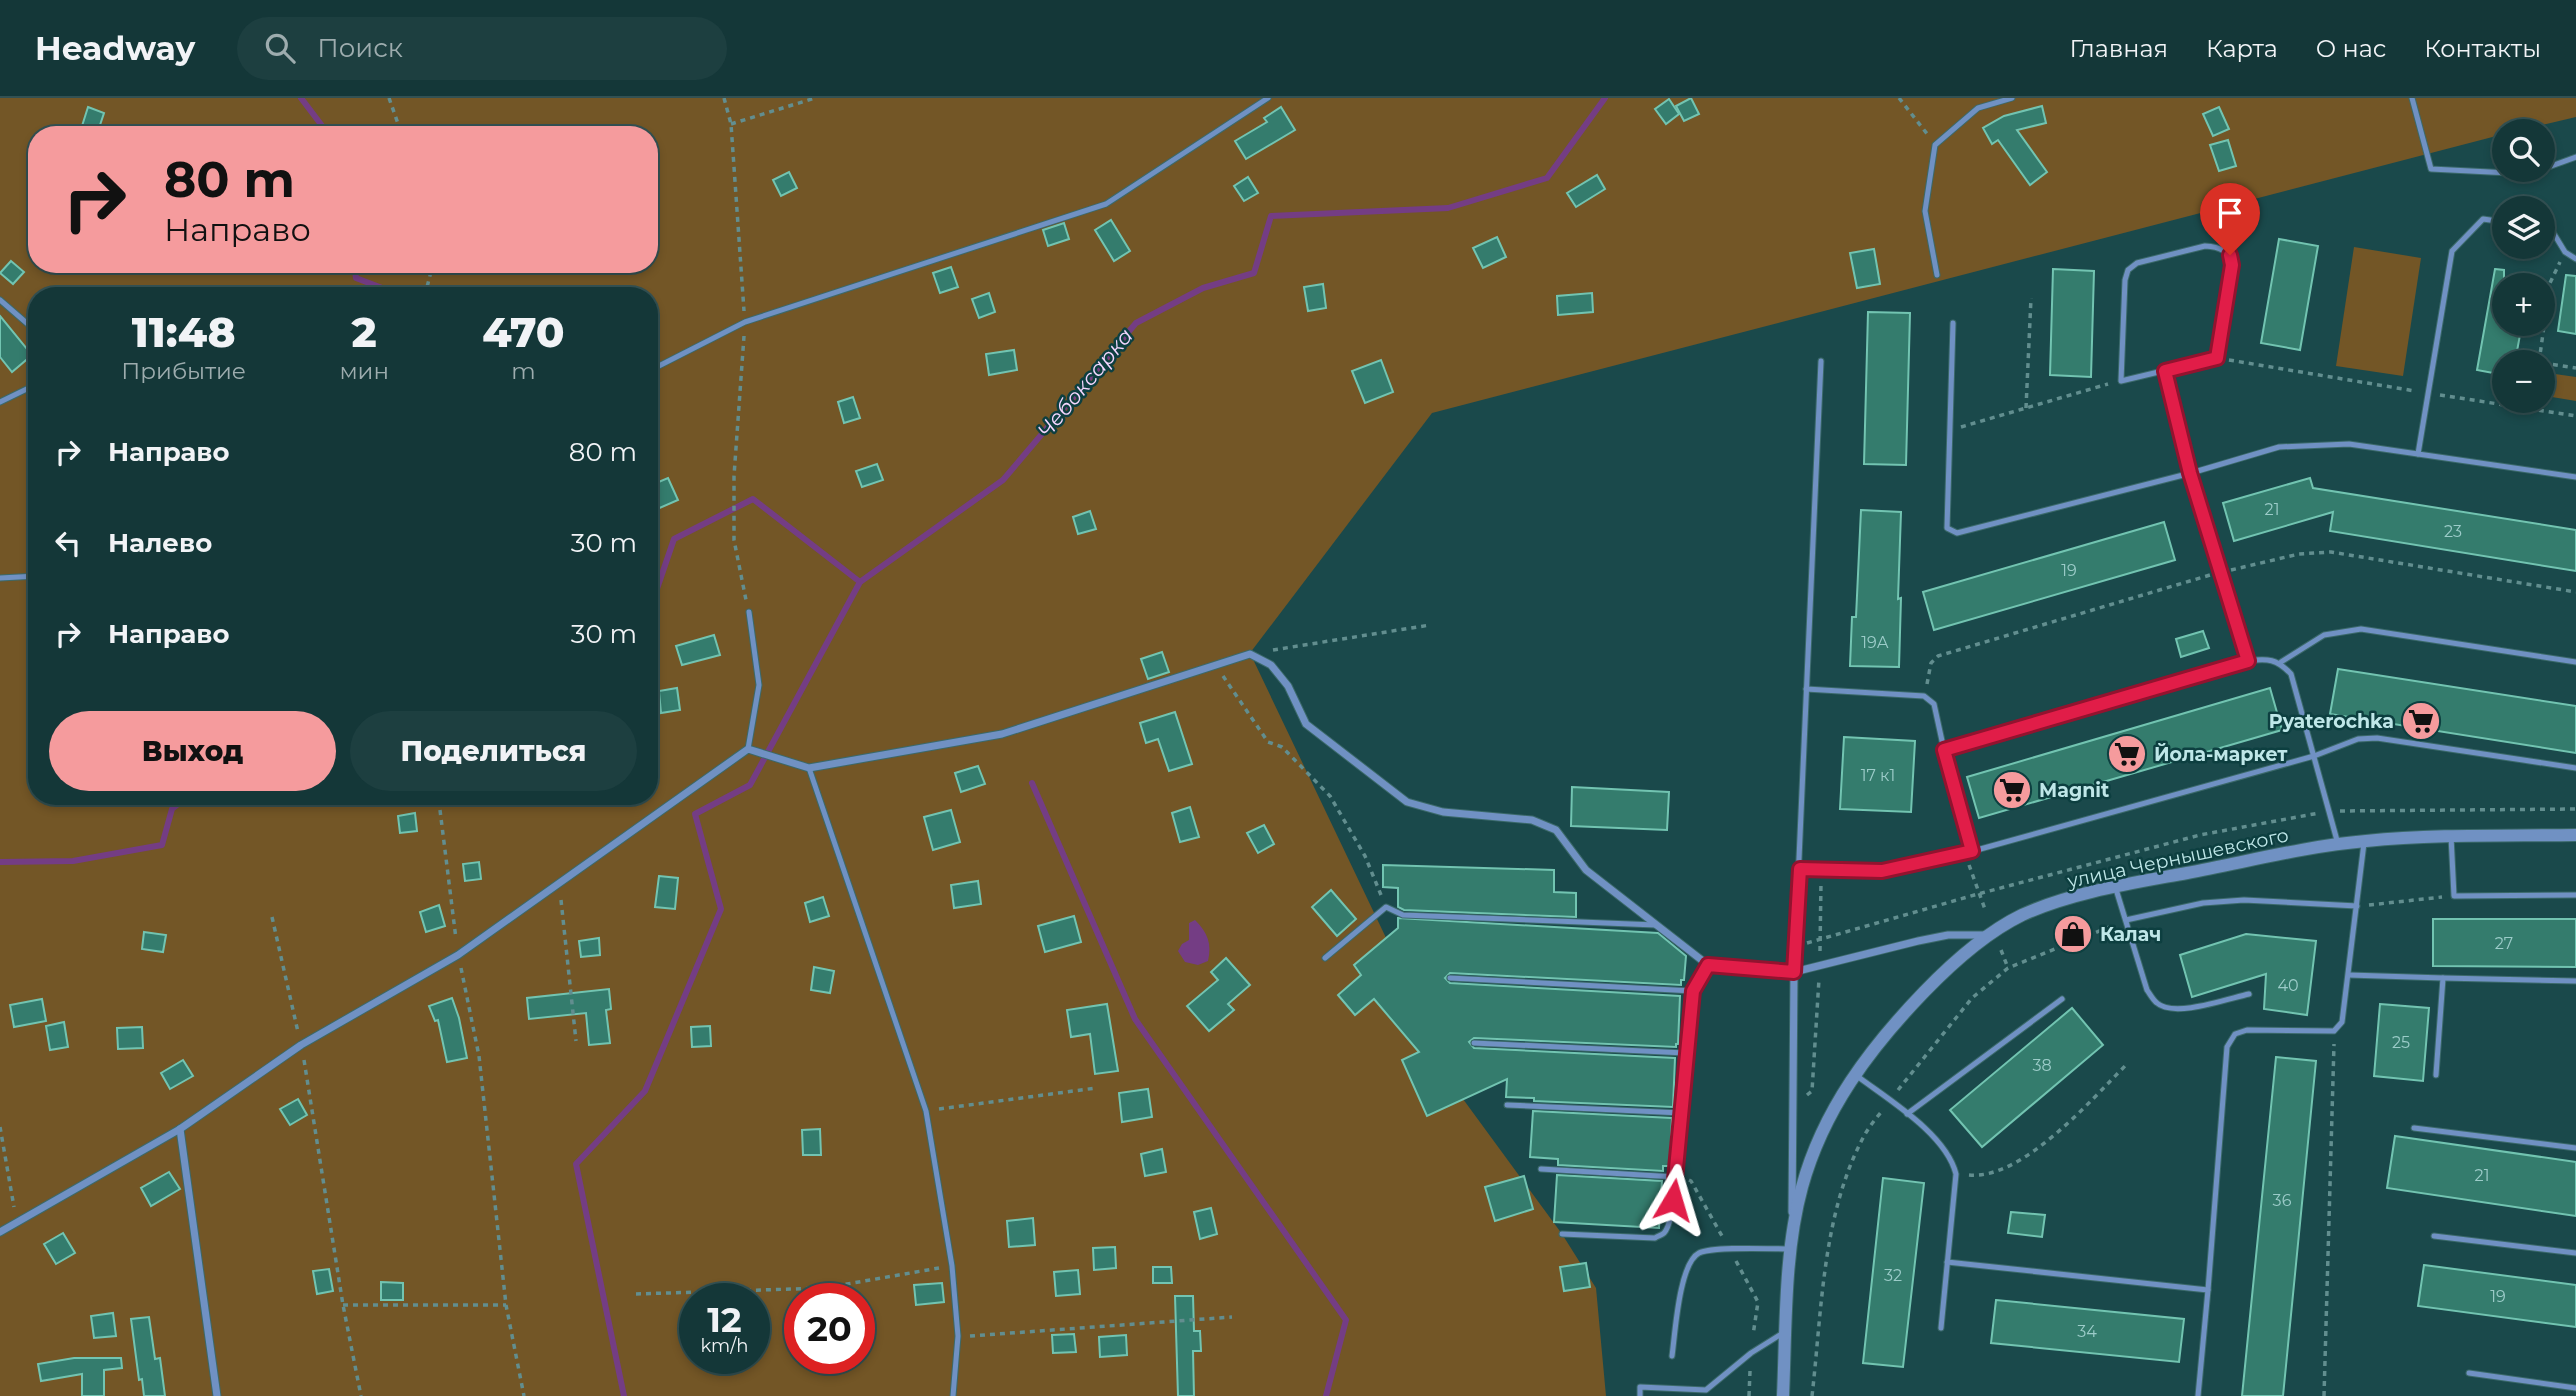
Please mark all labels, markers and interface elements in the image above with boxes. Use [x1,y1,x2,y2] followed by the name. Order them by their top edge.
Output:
[237,17,727,80] search box
[35,28,195,68] text: Headway
[261,29,299,67] icon: search
[317,32,403,64] text: Поиск
[2070,34,2168,63] text: Главная
[2206,34,2278,63] text: Карта
[2316,34,2386,63] text: О нас
[2424,34,2541,63] text: Контакты
[2492,119,2555,413] map controls
[2492,119,2555,182] button: search
[164,150,295,209] text: 80 m
[49,154,140,245] icon: right
[2200,183,2260,255] pin
[2211,194,2249,232] icon: arrive
[2492,196,2555,259] button: layers
[164,210,311,249] text: Направо
[2492,273,2555,336] button: +
[132,306,236,358] text: 11:48
[352,306,377,358] text: 2
[482,306,565,358] text: 470
[1032,323,1138,443] water label: Чебоксарка
[2492,350,2555,413] button: −
[121,357,246,385] text: Прибытие
[339,357,389,385] text: мин
[511,357,536,385] text: m
[49,433,87,471] icon: right
[108,436,229,468] text: Направо
[569,436,637,468] text: 80 m
[2265,500,2279,519] house number: 21
[2444,522,2462,541] house number: 23
[49,524,87,562] icon: left
[108,527,212,559] text: Налево
[571,527,637,559] text: 30 m
[2061,561,2077,580] house number: 19
[49,615,87,653] icon: right
[108,618,229,650] text: Направо
[571,618,637,650] text: 30 m
[1861,633,1889,652] house number: 19А
[2400,700,2442,742] supermarket icon: Pyaterochka
[2269,710,2394,733] place label: Pyaterochka
[49,711,336,791] button: Выход
[350,711,637,791] button: Поделиться
[2106,733,2148,775] supermarket icon: Йола-маркет
[2154,743,2288,766] place label: Йола-маркет
[1861,766,1895,785] house number: 17 к1
[1991,769,2033,811] supermarket icon: Magnit
[2039,779,2109,802] place label: Magnit
[2064,823,2291,893] street label: улица Чернышевского
[2052,913,2094,955] shop icon: Калач
[2100,923,2161,946] place label: Калач
[2495,934,2513,953] house number: 27
[2277,976,2299,995] house number: 40
[2392,1033,2410,1052] house number: 25
[2032,1056,2052,1075] house number: 38
[1636,1163,1710,1237] position arrow
[2475,1166,2489,1185] house number: 21
[2273,1191,2292,1210] house number: 36
[1884,1266,1902,1285] house number: 32
[784,1283,875,1374] speed limit sign: 20
[2490,1287,2506,1306] house number: 19
[707,1298,742,1341] text: 12
[2077,1322,2097,1341] house number: 34
[700,1335,749,1357] text: km/h

